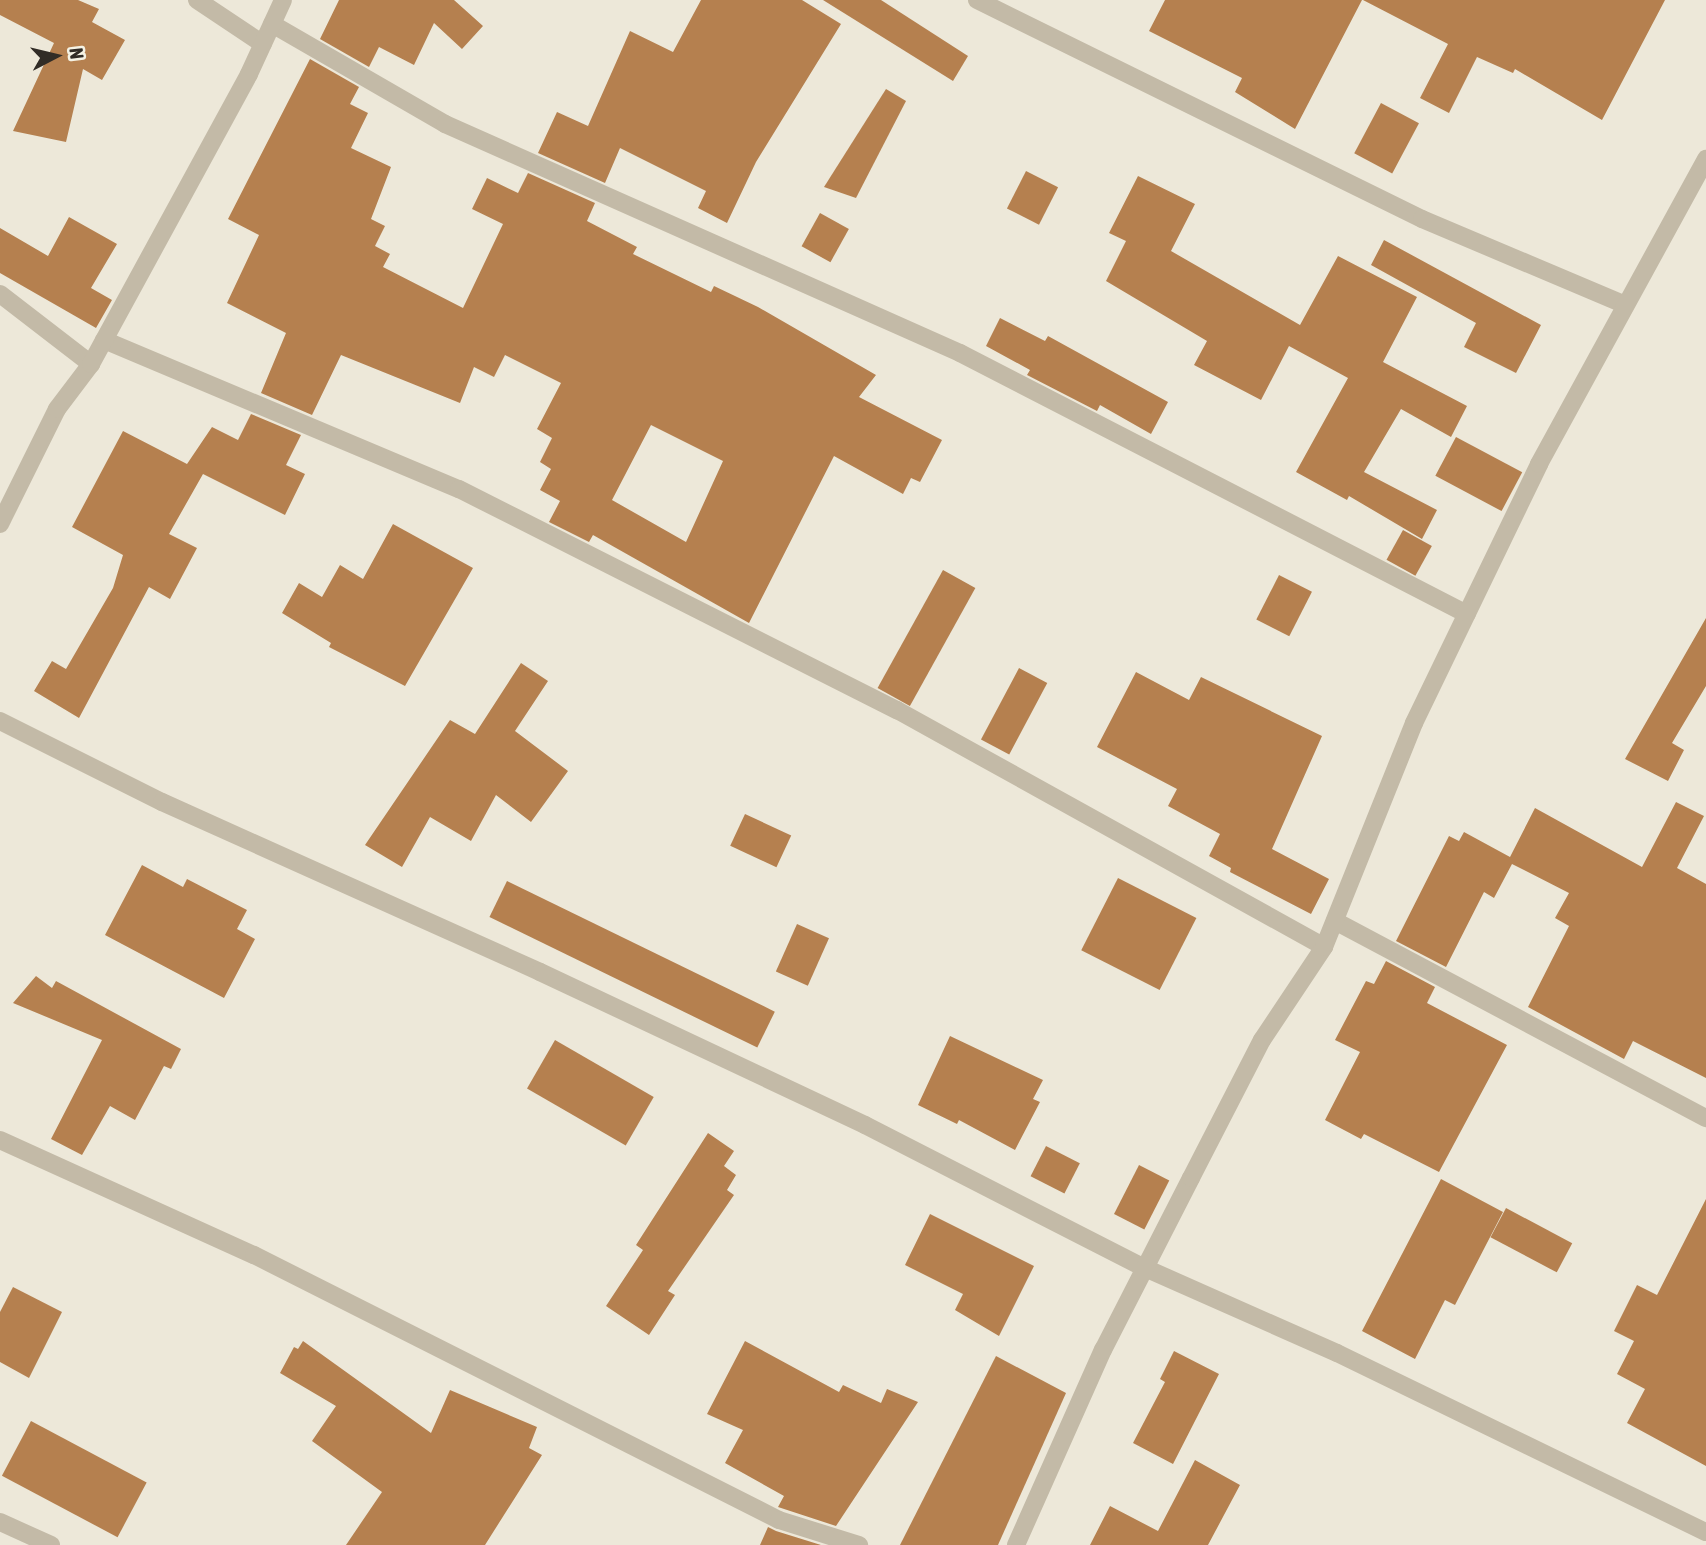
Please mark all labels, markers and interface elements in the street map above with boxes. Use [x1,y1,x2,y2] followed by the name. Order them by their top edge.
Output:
[21,21,91,91] north arrow
[65,47,88,60] text: N

